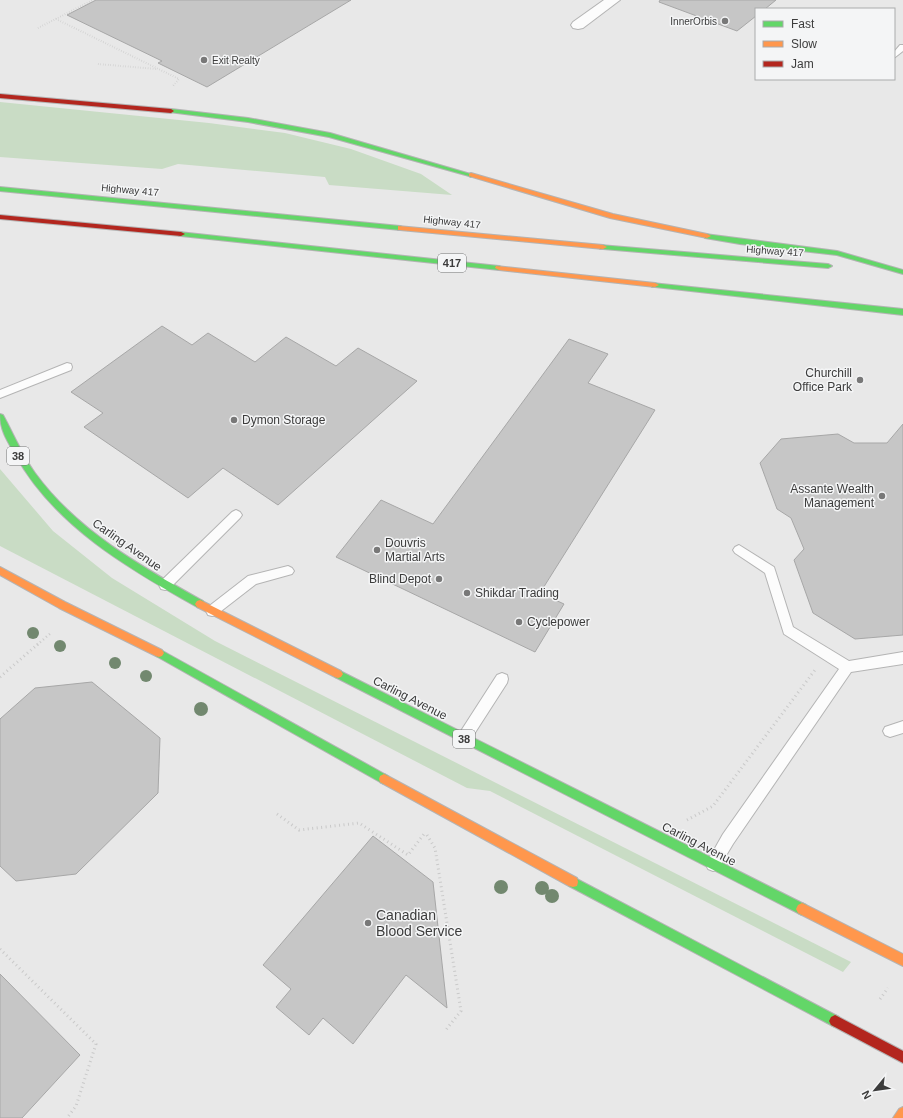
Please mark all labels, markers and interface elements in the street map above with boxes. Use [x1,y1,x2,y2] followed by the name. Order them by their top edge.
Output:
[755,8,895,80] legend
[670,16,717,27] place label: InnerOrbis
[720,16,730,26] marker: InnerOrbis
[791,17,815,31] text: Fast
[791,37,817,51] text: Slow
[199,55,209,65] marker: Exit Realty
[212,55,260,66] place label: Exit Realty
[791,57,814,71] text: Jam
[101,182,160,198] street label: Highway 417
[423,214,482,231] street label: Highway 417
[746,243,805,259] street label: Highway 417
[438,254,466,272] road number: 417
[793,366,853,394] place label: Churchill Office Park
[855,375,865,385] marker: Churchill Office Park
[242,413,326,427] place label: Dymon Storage
[229,415,239,425] marker: Dymon Storage
[7,447,29,465] road number: 38
[790,482,875,510] place label: Assante Wealth Management
[877,491,887,501] marker: Assante Wealth Management
[90,516,165,574] street label: Carling Avenue
[385,536,445,564] place label: Douvris Martial Arts
[372,545,382,555] marker: Douvris Martial Arts
[369,572,432,586] place label: Blind Depot
[434,574,444,584] marker: Blind Depot
[475,586,559,600] place label: Shikdar Trading
[462,588,472,598] marker: Shikdar Trading
[527,615,590,629] place label: Cyclepower
[514,617,524,627] marker: Cyclepower
[371,673,450,723] street label: Carling Avenue
[453,730,475,748] road number: 38
[660,819,739,869] street label: Carling Avenue
[376,907,463,939] place label: Canadian Blood Service
[363,918,373,928] marker: Canadian Blood Service
[855,1070,895,1110] north arrow
[859,1088,873,1101] text: N

